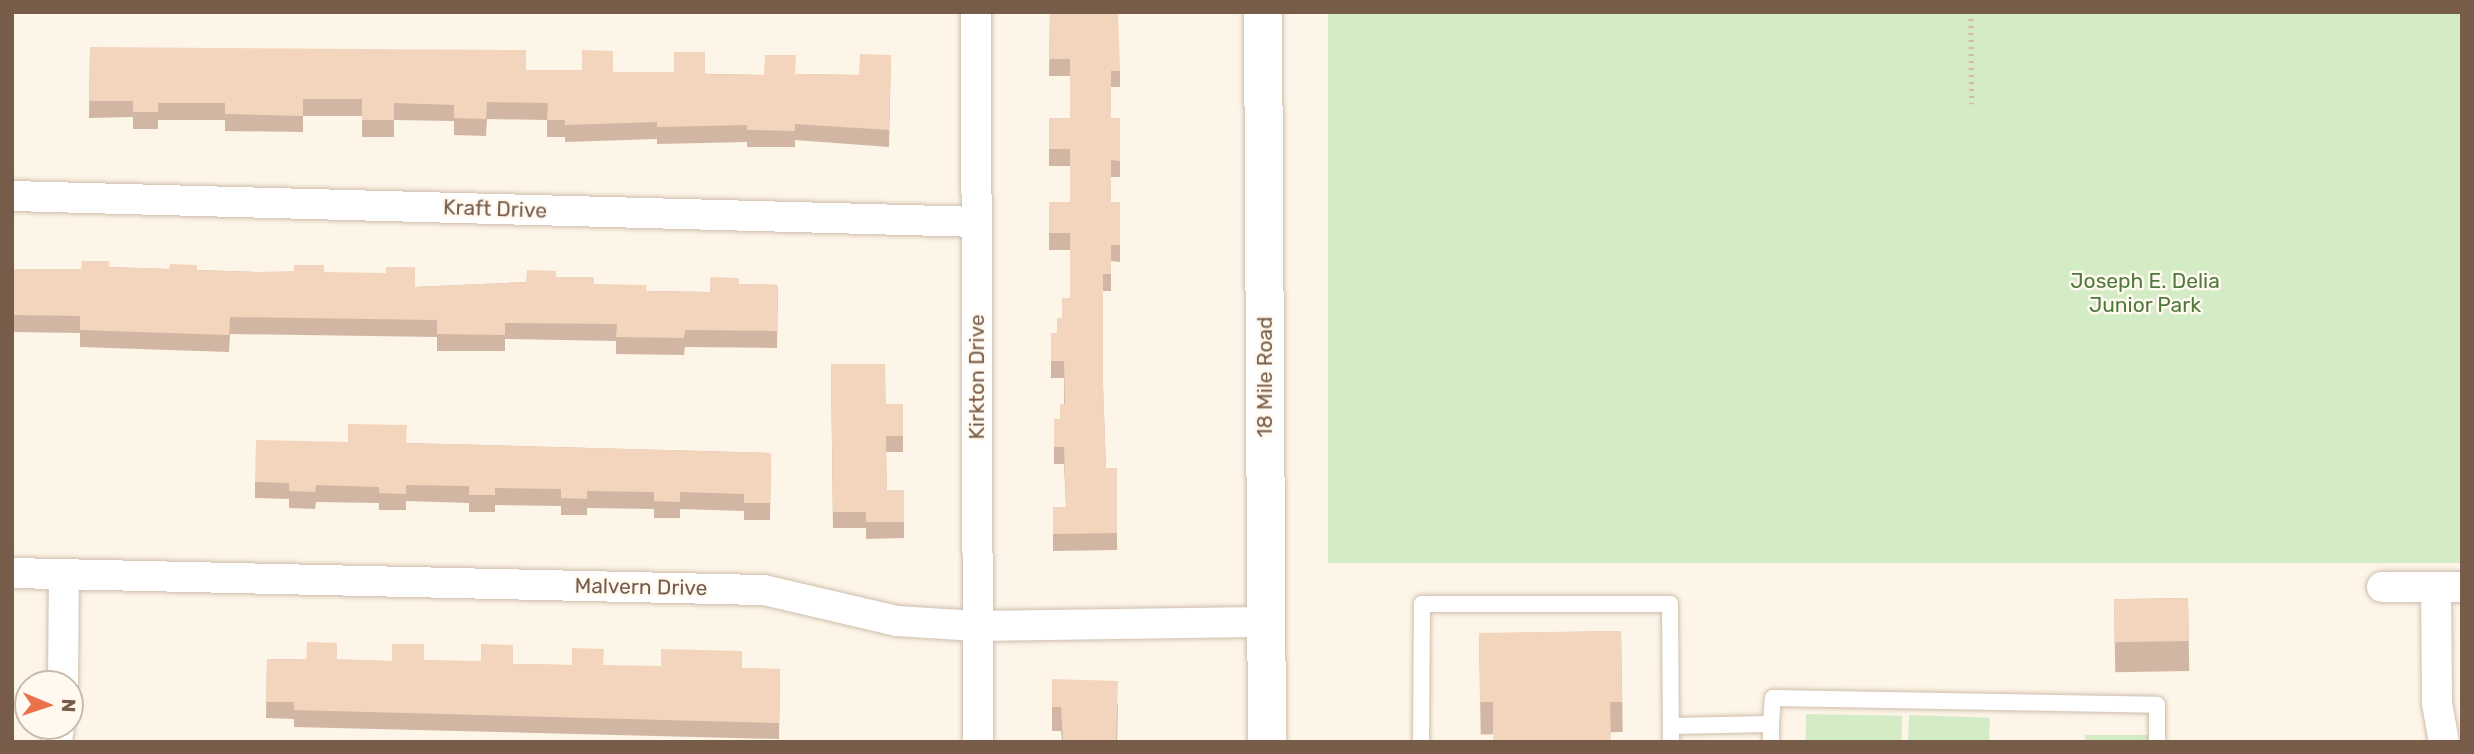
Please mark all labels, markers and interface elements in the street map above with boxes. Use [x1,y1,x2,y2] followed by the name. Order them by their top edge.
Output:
[443,195,547,223] street label: Kraft Drive
[2070,268,2220,318] park label: Joseph E. Delia Junior Park
[964,314,990,440] street label: Kirkton Drive
[1252,316,1278,438] street label: 18 Mile Road
[574,573,708,601] street label: Malvern Drive
[14,670,84,740] north arrow
[57,698,80,713] text: N

